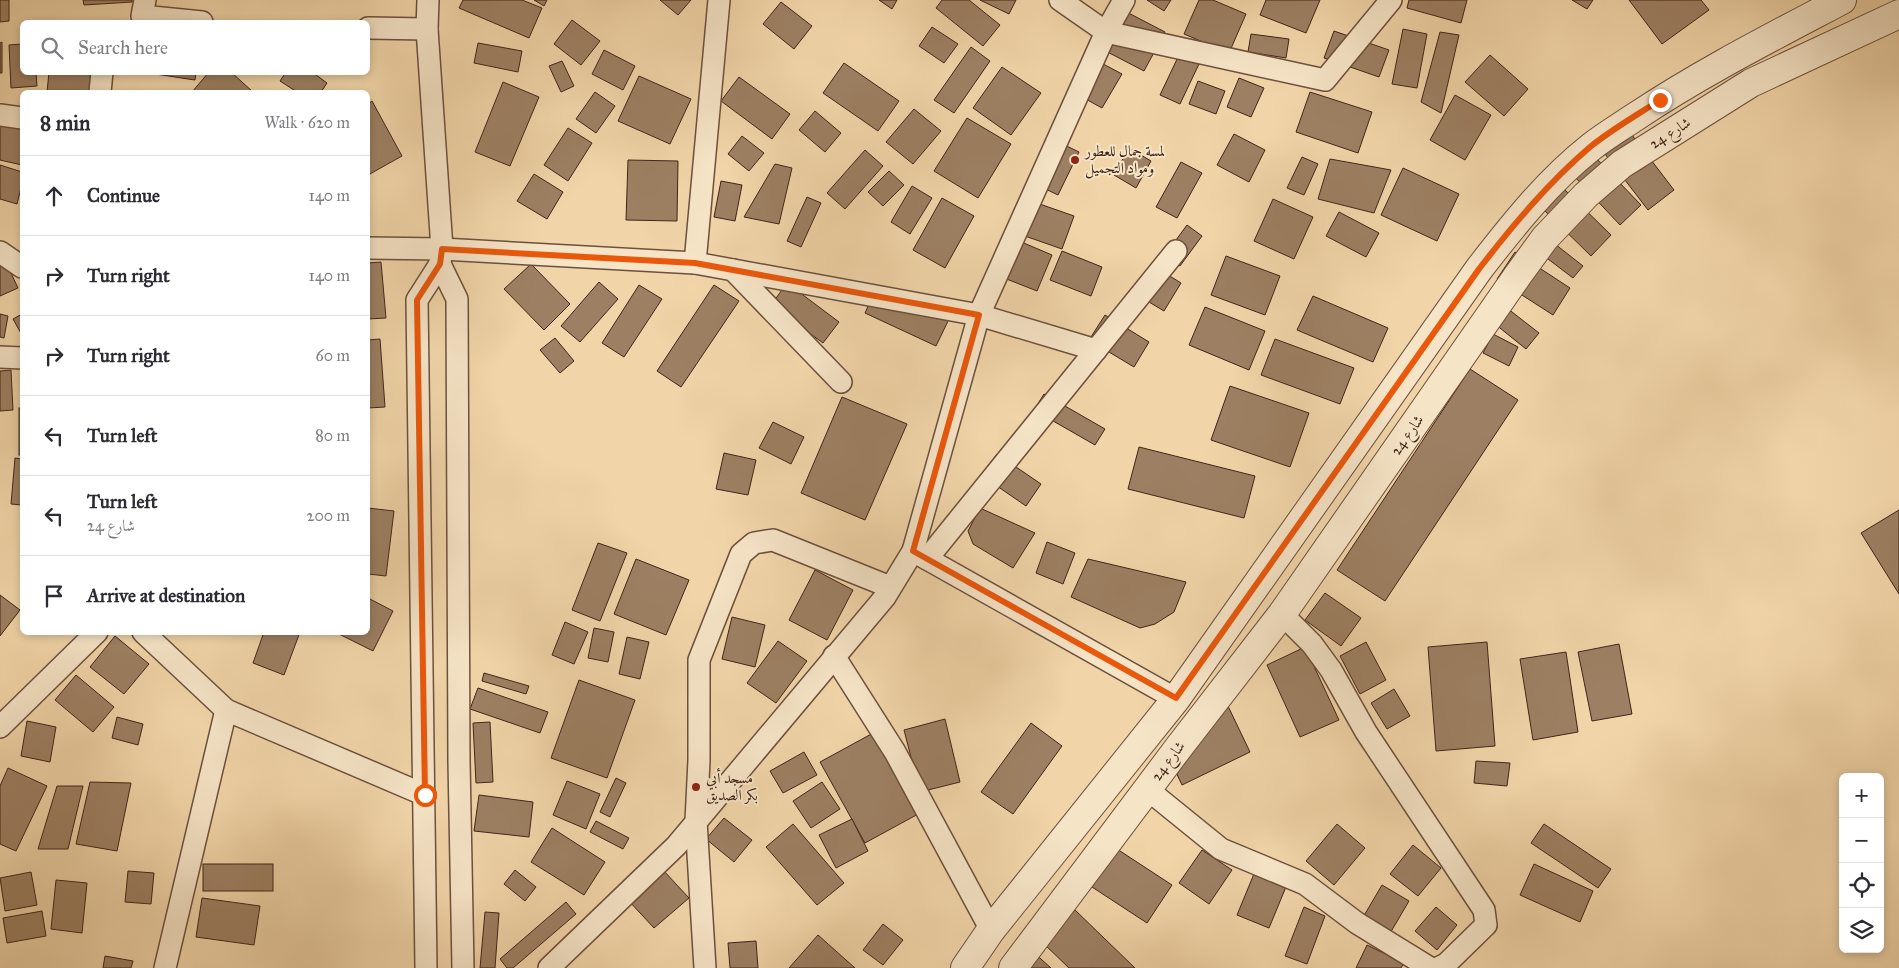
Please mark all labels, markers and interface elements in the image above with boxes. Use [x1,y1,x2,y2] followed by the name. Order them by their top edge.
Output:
[20,20,370,75] search box
[38,34,66,62] icon: search
[78,36,168,59] text: Search here
[1649,89,1672,112] route end
[40,110,90,136] text: 8 min
[264,113,350,132] text: Walk · 620 m
[1646,113,1696,156] street label: شارع 24
[1083,142,1165,179] place label: لمسة جمال للعطور ومواد التجميل
[1069,154,1081,166] marker: لمسة جمال للعطور ومواد التجميل
[40,182,68,210] icon: ahead
[87,184,160,207] text: Continue
[309,186,350,205] text: 140 m
[40,262,68,290] icon: right
[87,264,170,287] text: Turn right
[309,266,350,285] text: 140 m
[40,342,68,370] icon: right
[87,344,170,367] text: Turn right
[316,346,350,365] text: 60 m
[1387,411,1431,461] street label: شارع 24
[40,422,68,450] icon: left
[87,424,157,447] text: Turn left
[315,426,350,445] text: 80 m
[87,490,157,513] text: Turn left
[40,502,68,530] icon: left
[307,506,350,525] text: 200 m
[87,516,135,535] text: شارع 24
[40,582,68,610] icon: arrive
[87,584,245,607] text: Arrive at destination
[1147,738,1192,787] street label: شارع 24
[706,767,758,805] place label: مسجد أبي بكر الصديق
[1839,773,1884,953] map controls
[1839,773,1884,818] button: +
[690,781,702,793] marker: مسجد أبي بكر الصديق
[414,784,437,807] route start
[1839,818,1884,863] button: −
[1839,863,1884,908] button: locate
[1839,908,1884,953] button: layers

